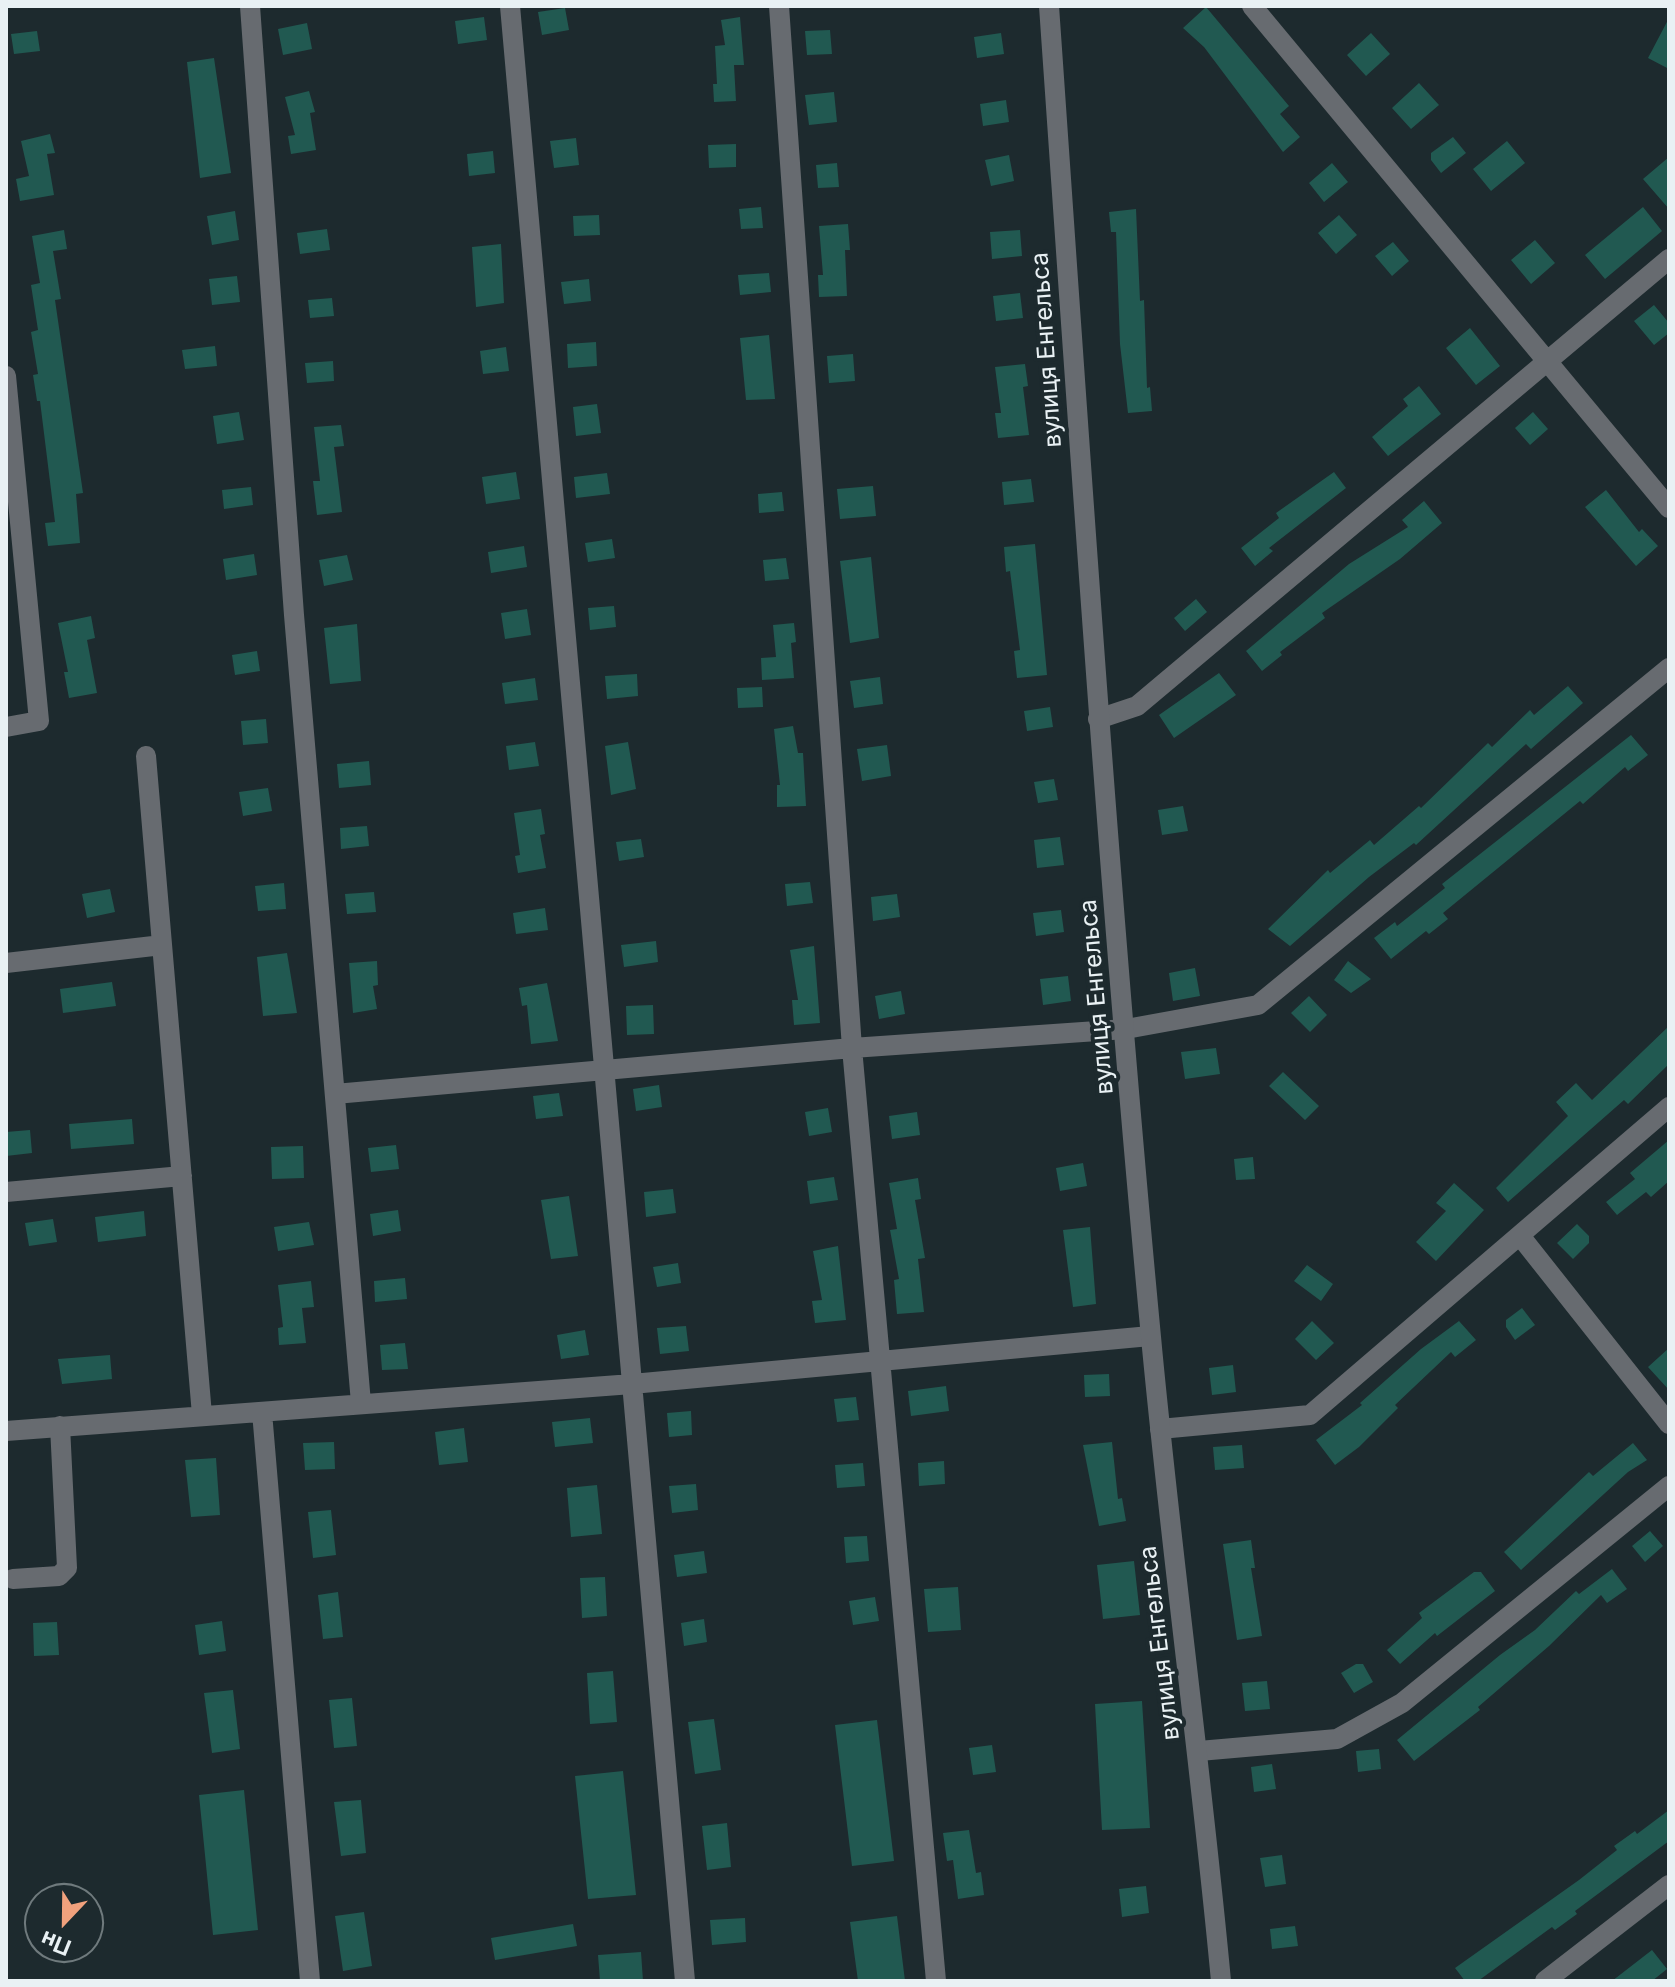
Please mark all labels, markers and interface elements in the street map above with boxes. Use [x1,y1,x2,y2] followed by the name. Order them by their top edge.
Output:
[1026,251,1068,449] street label: вулиця Енгельса
[1074,898,1120,1096] street label: вулиця Енгельса
[1134,1544,1186,1742] street label: вулиця Енгельса
[24,1883,104,1963] north arrow
[37,1926,75,1961] text: Пн

